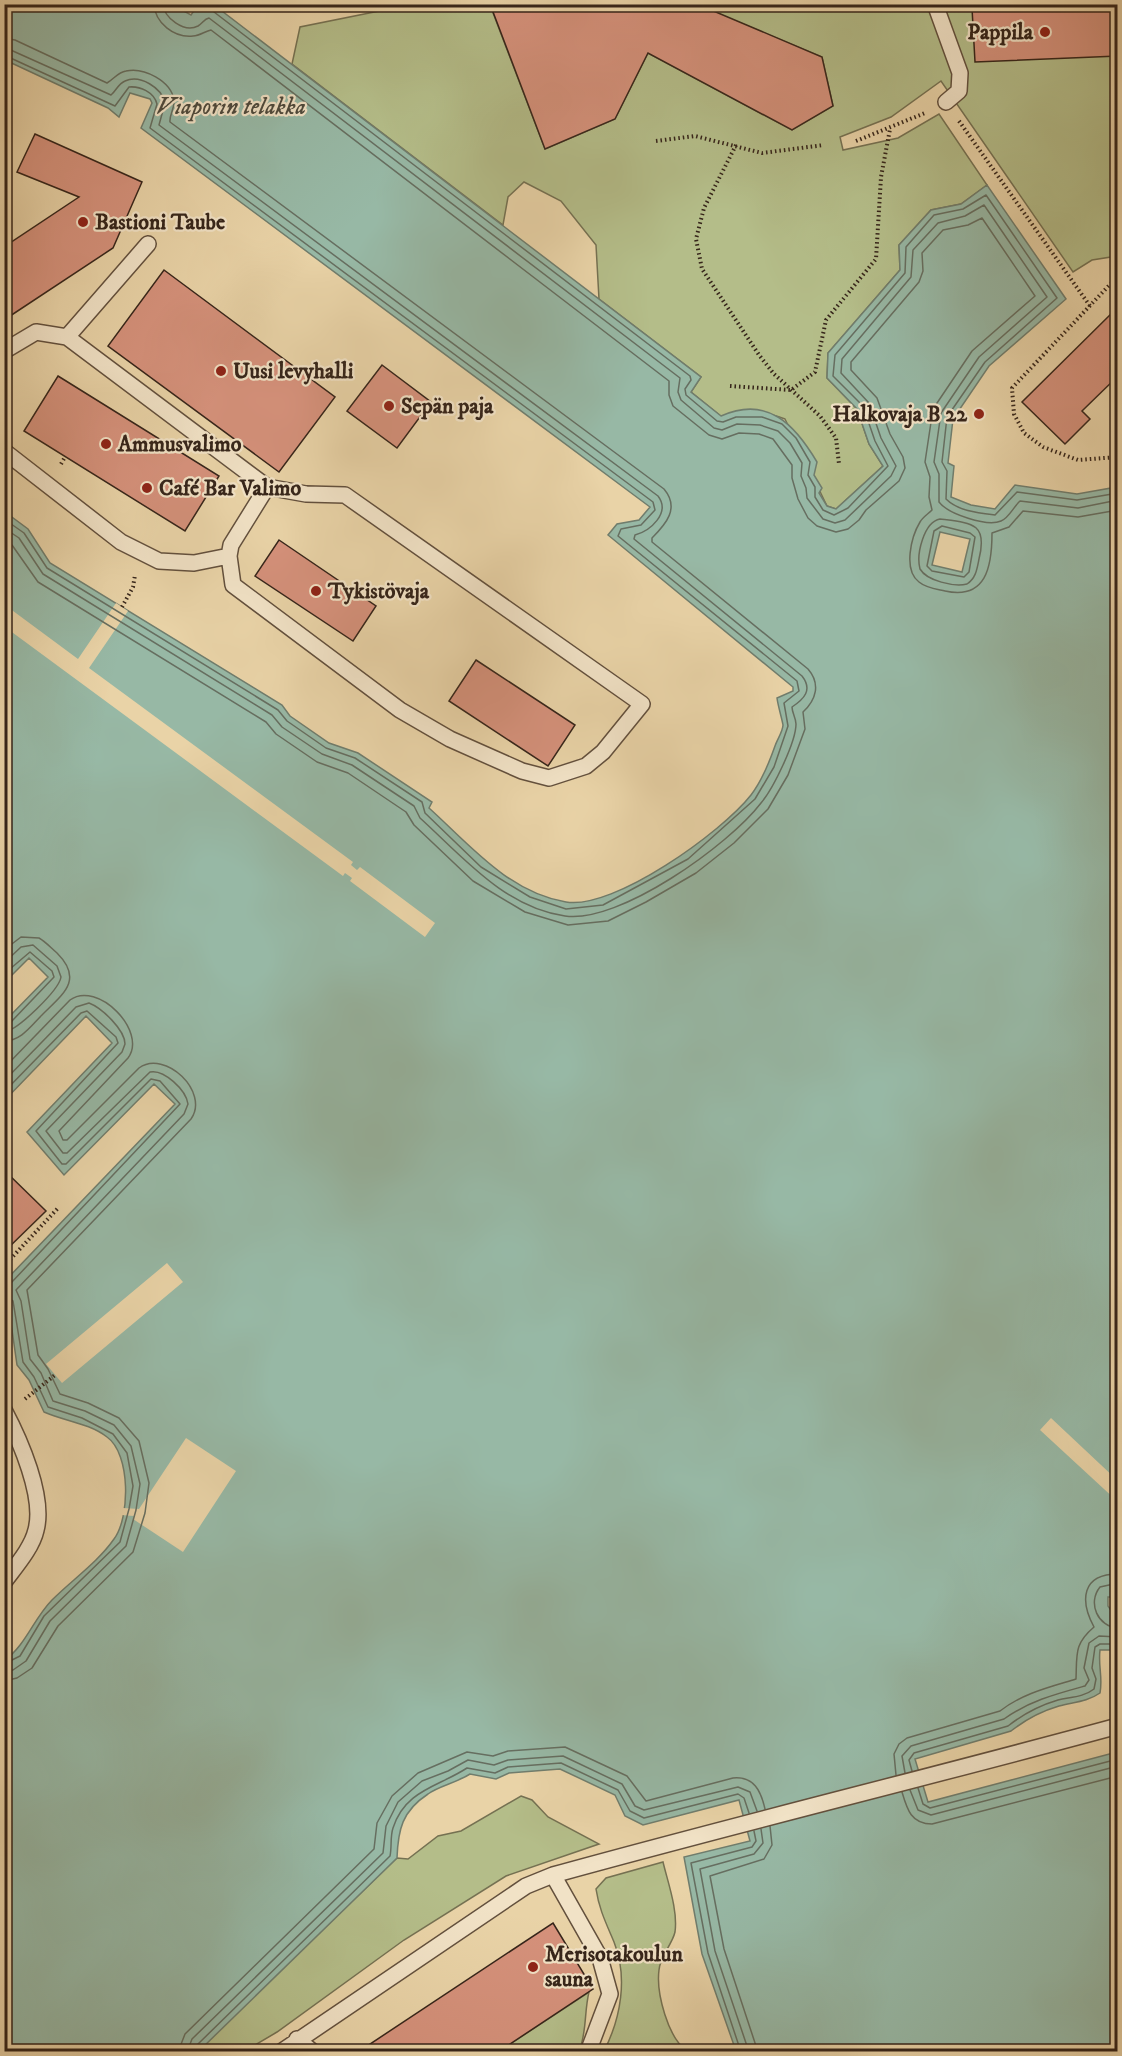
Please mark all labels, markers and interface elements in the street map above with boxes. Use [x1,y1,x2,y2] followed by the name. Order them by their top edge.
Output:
[967,19,1034,46] place label: Pappila
[1038,25,1052,39] marker: Pappila
[156,92,306,122] water label: Viaporin telakka
[95,209,225,236] place label: Bastioni Taube
[76,215,90,229] marker: Bastioni Taube
[233,358,354,385] place label: Uusi levyhalli
[214,364,228,378] marker: Uusi levyhalli
[401,393,494,421] place label: Sepän paja
[382,399,396,413] marker: Sepän paja
[833,401,968,429] place label: Halkovaja B 22
[972,407,986,421] marker: Halkovaja B 22
[117,431,242,458] place label: Ammusvalimo
[99,437,113,451] marker: Ammusvalimo
[159,475,302,502] place label: Café Bar Valimo
[140,481,154,495] marker: Café Bar Valimo
[327,578,430,606] place label: Tykistövaja
[309,584,323,598] marker: Tykistövaja
[545,1941,683,1993] place label: Merisotakoulun sauna
[526,1960,540,1974] marker: Merisotakoulun sauna

